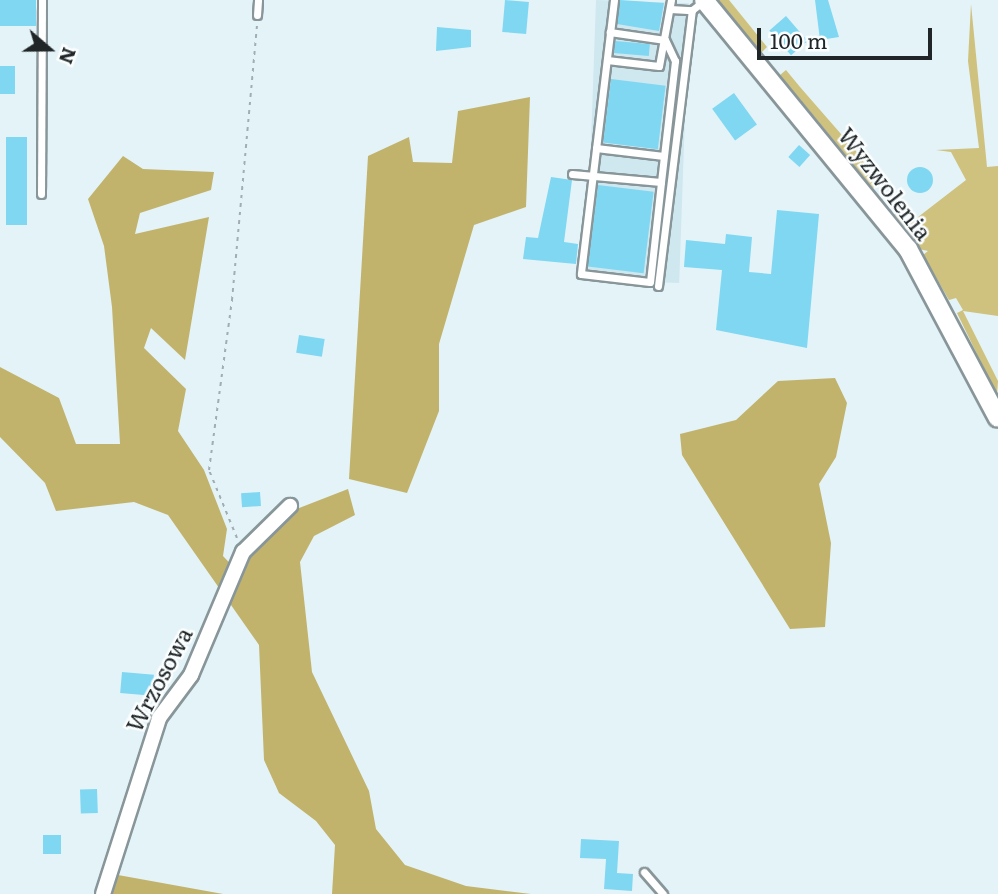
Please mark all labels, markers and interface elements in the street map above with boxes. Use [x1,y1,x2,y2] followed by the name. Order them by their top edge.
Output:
[14,14,84,84] north arrow
[760,14,935,58] scale bar
[770,24,827,55] text: 100 m
[53,44,85,68] text: N
[833,121,939,245] street label: Wyzwolenia
[119,622,197,736] street label: Wrzosowa

